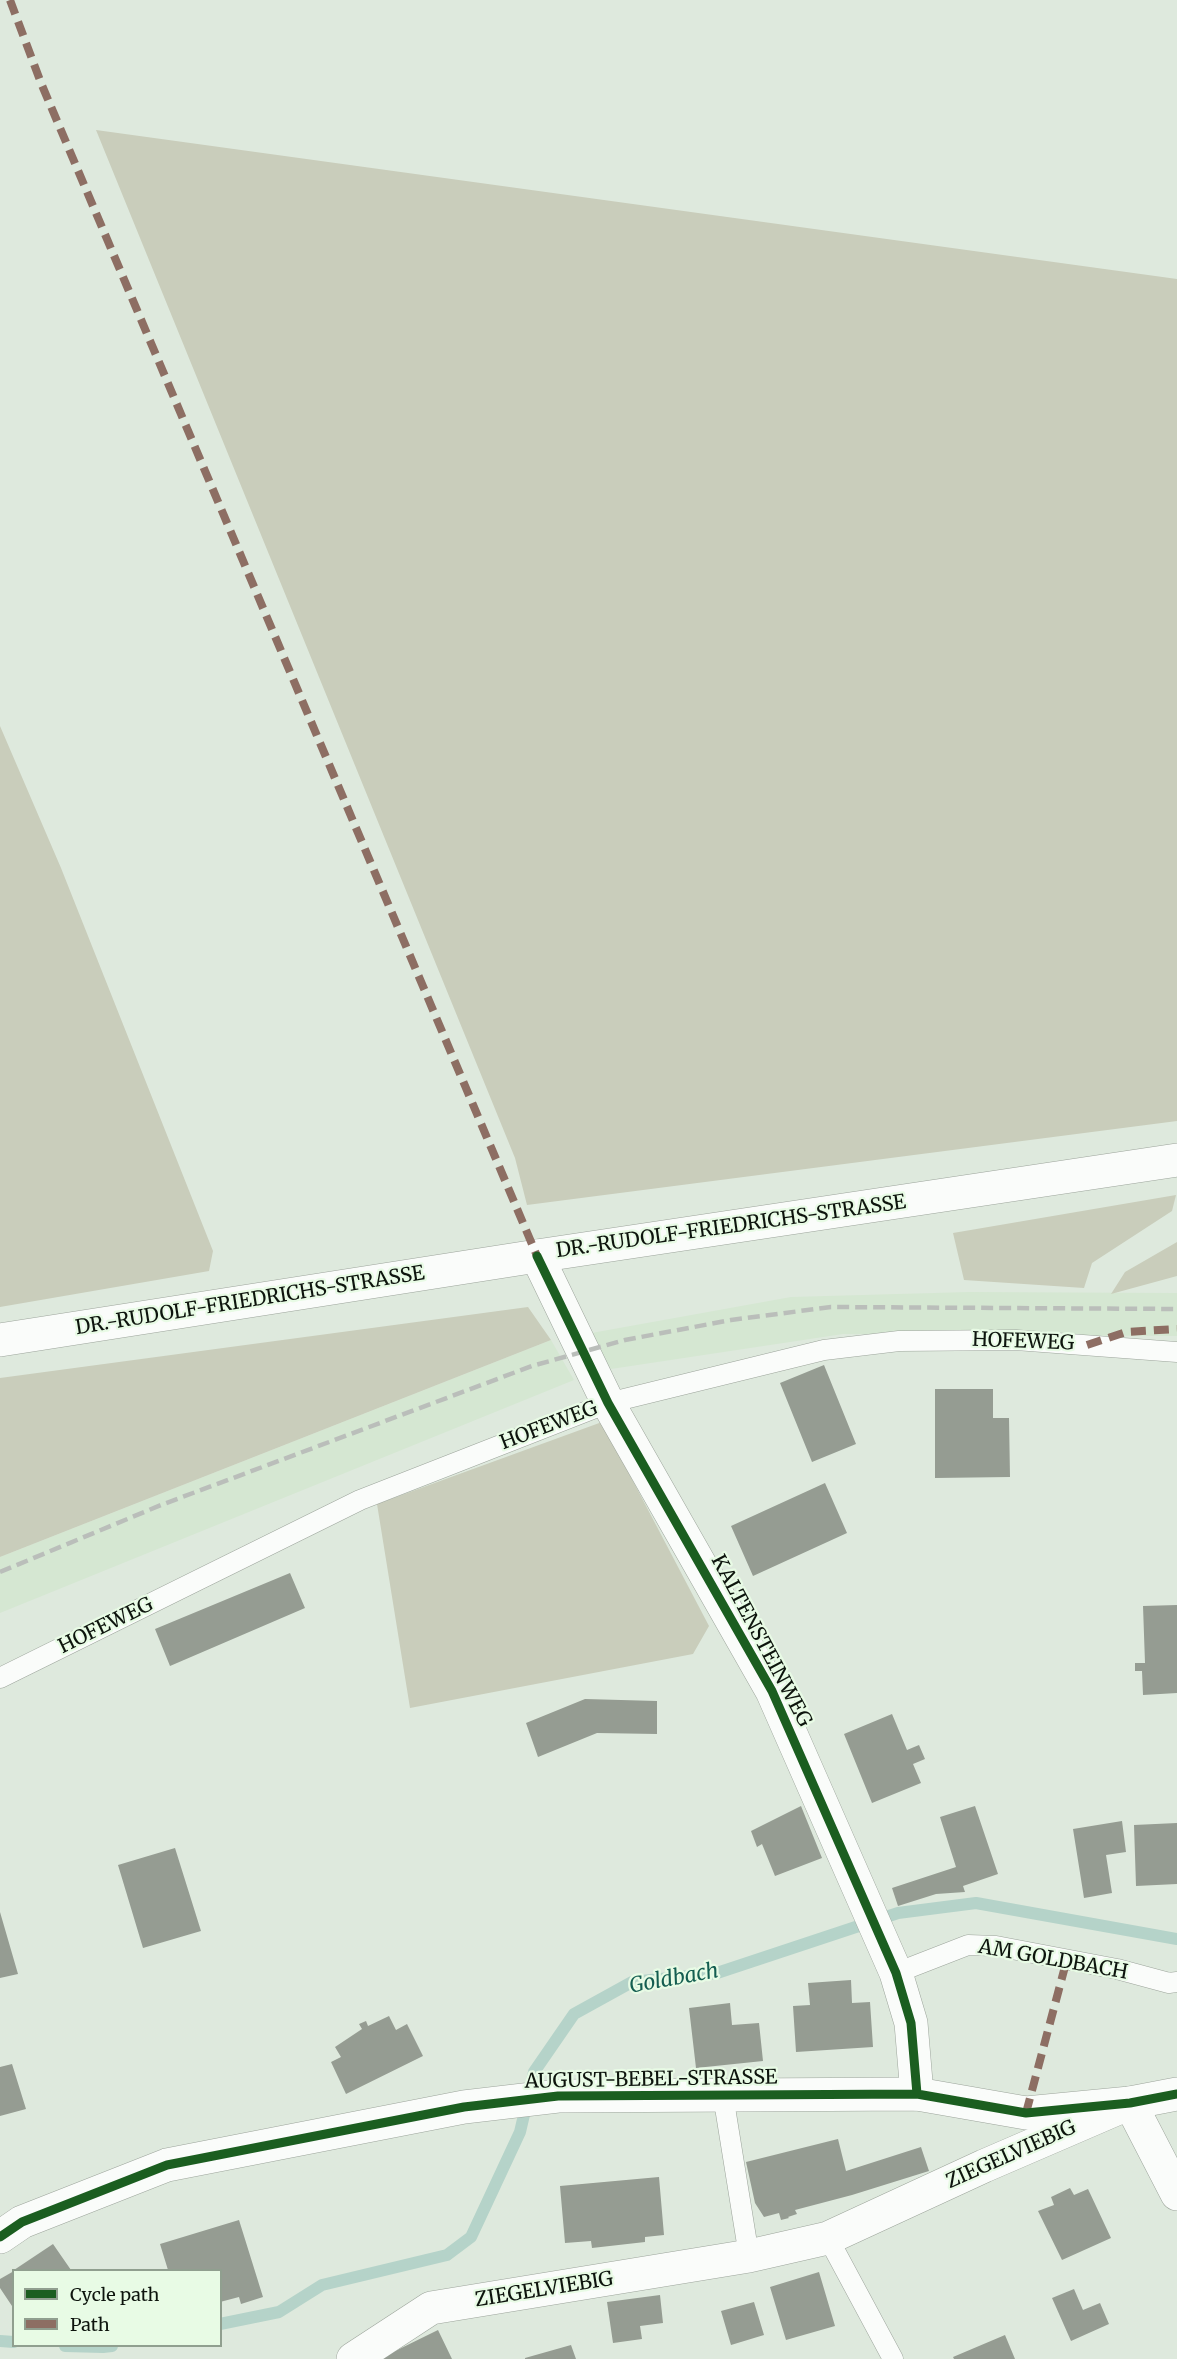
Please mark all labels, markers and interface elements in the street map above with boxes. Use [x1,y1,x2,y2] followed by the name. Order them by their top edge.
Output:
[554,1191,908,1263] street label: DR.-RUDOLF-FRIEDRICHS-STRASSE
[74,1262,426,1340] street label: DR.-RUDOLF-FRIEDRICHS-STRASSE
[972,1328,1074,1356] street label: HOFEWEG
[497,1396,601,1456] street label: HOFEWEG
[706,1551,816,1731] street label: KALTENSTEINWEG
[55,1593,157,1659] street label: HOFEWEG
[976,1935,1130,1985] street label: AM GOLDBACH
[627,1959,721,1999] water label: Goldbach
[524,2066,778,2094] street label: AUGUST-BEBEL-STRASSE
[942,2116,1080,2194] street label: ZIEGELVIEBIG
[473,2267,615,2313] street label: ZIEGELVIEBIG
[12,2269,222,2347] legend
[70,2283,159,2306] text: Cycle path
[70,2313,110,2336] text: Path

